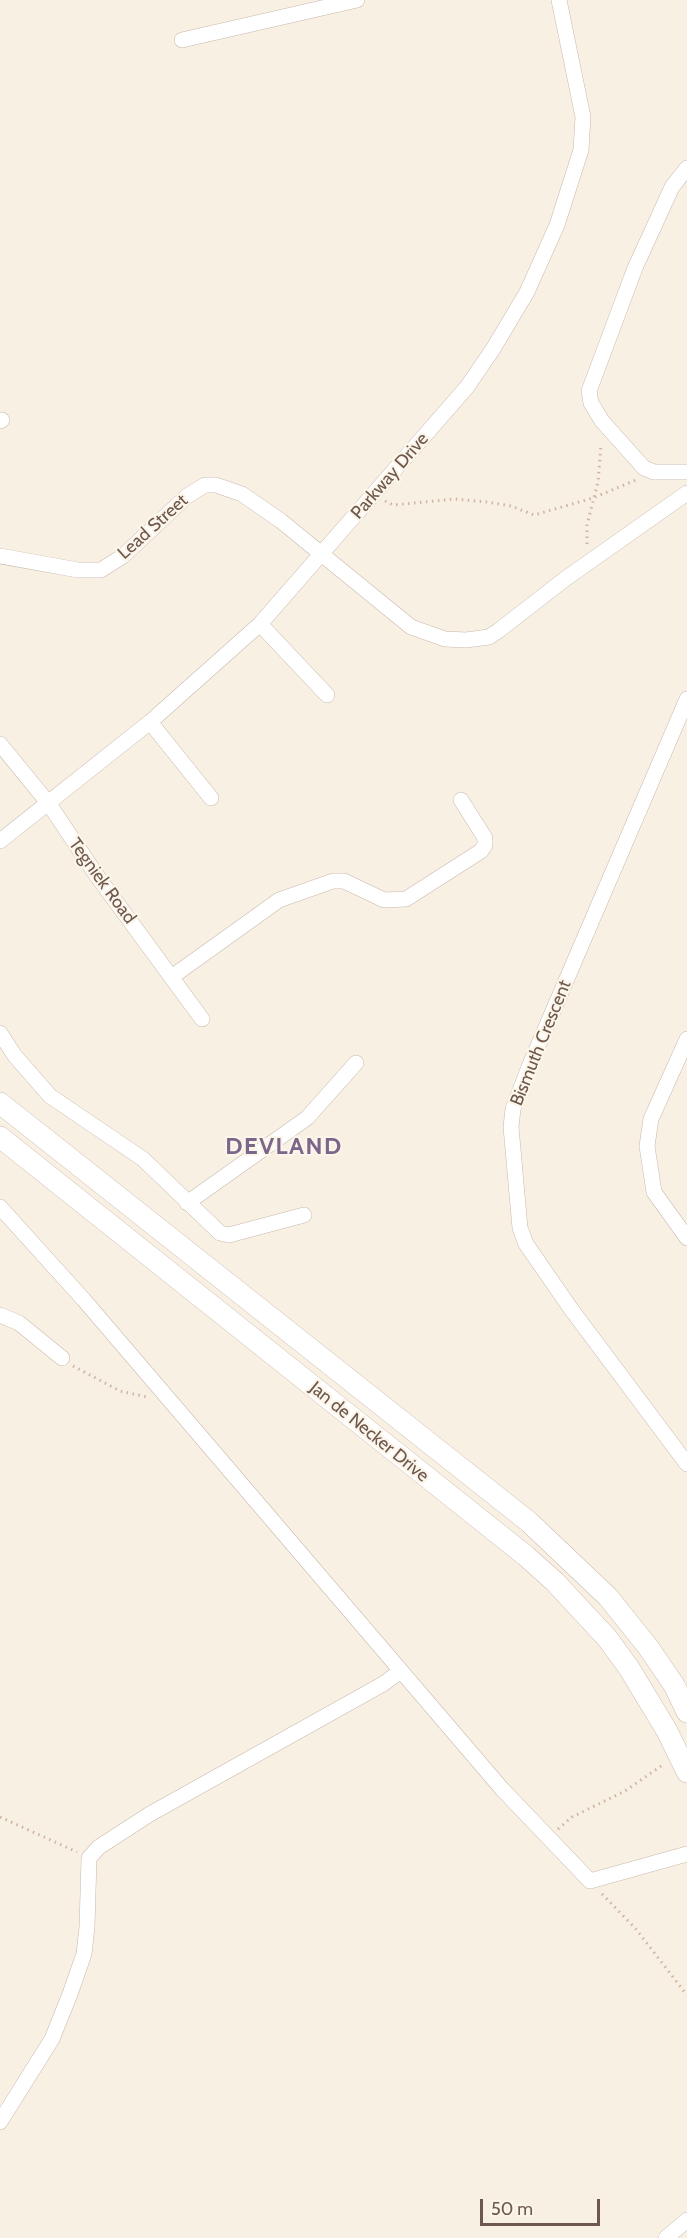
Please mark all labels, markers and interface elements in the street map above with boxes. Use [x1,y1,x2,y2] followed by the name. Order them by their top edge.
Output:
[347,428,433,524] street label: Parkway Drive
[113,490,193,564] street label: Lead Street
[64,834,140,928] street label: Tegniek Road
[506,977,576,1109] street label: Bismuth Crescent
[225,1133,343,1161] district label: DEVLAND
[305,1377,433,1487] street label: Jan de Necker Drive
[483,2187,603,2225] scale bar
[491,2198,533,2220] text: 50 m

